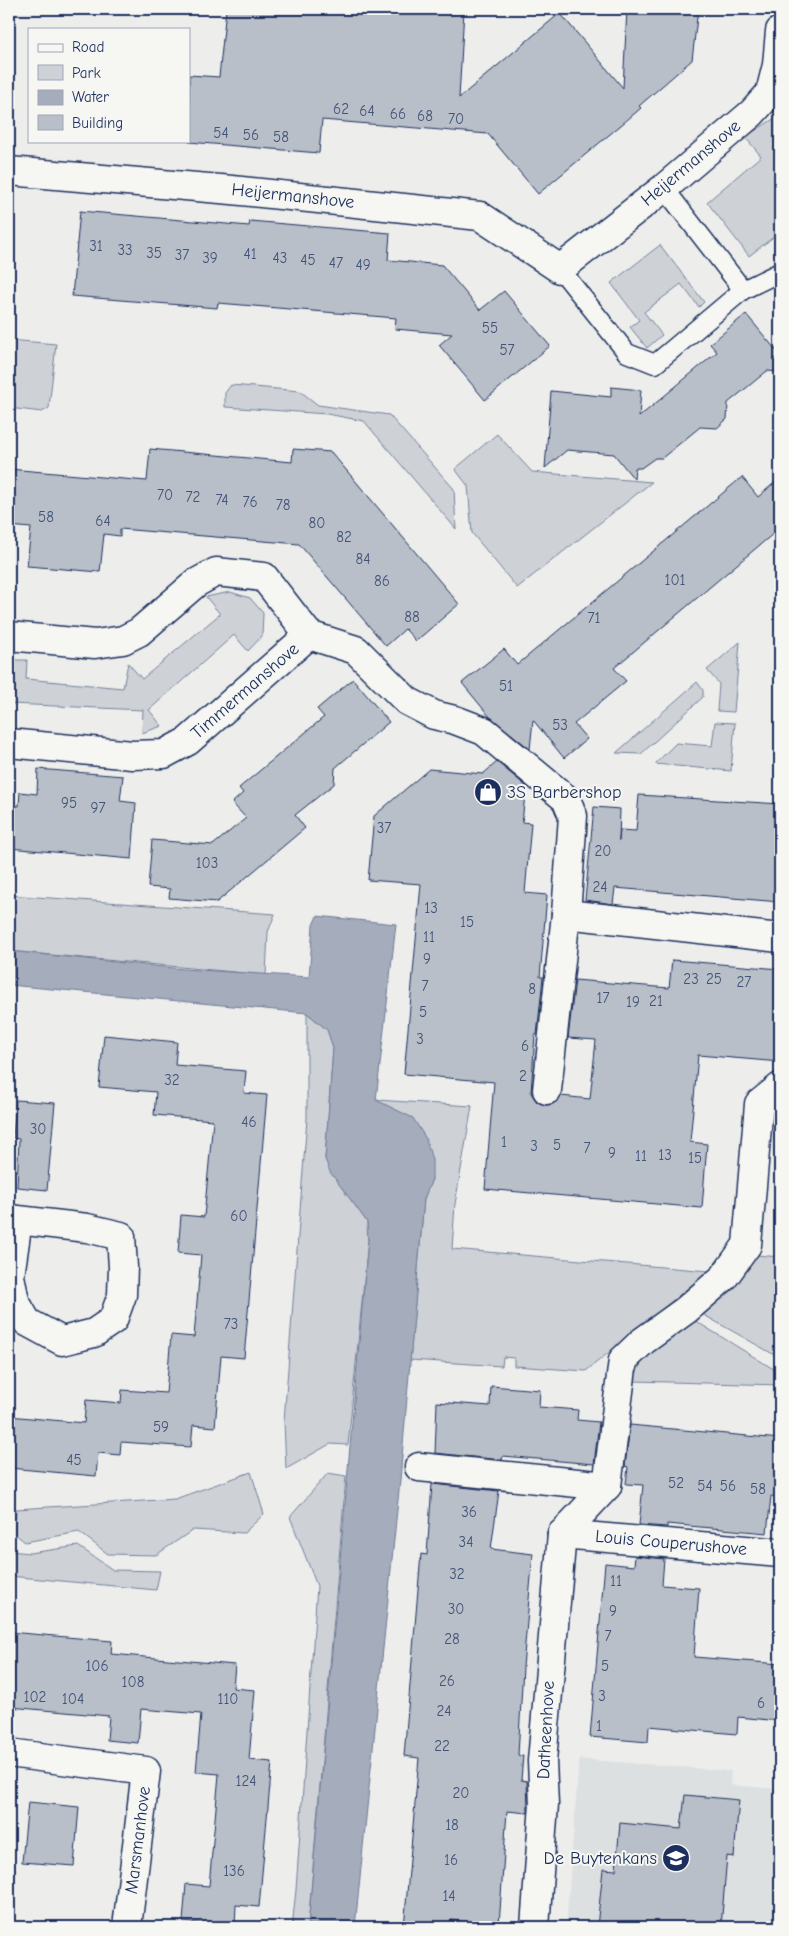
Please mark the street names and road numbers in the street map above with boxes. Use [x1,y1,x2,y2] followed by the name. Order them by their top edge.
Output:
[637,115,745,211] street label: Heijermanshove
[231,179,355,213] street label: Heijermanshove
[187,638,303,744] street label: Timmermanshove
[594,1526,748,1560] street label: Louis Couperushove
[533,1680,559,1780] street label: Datheenhove
[121,1785,155,1895] street label: Marsmanhove

